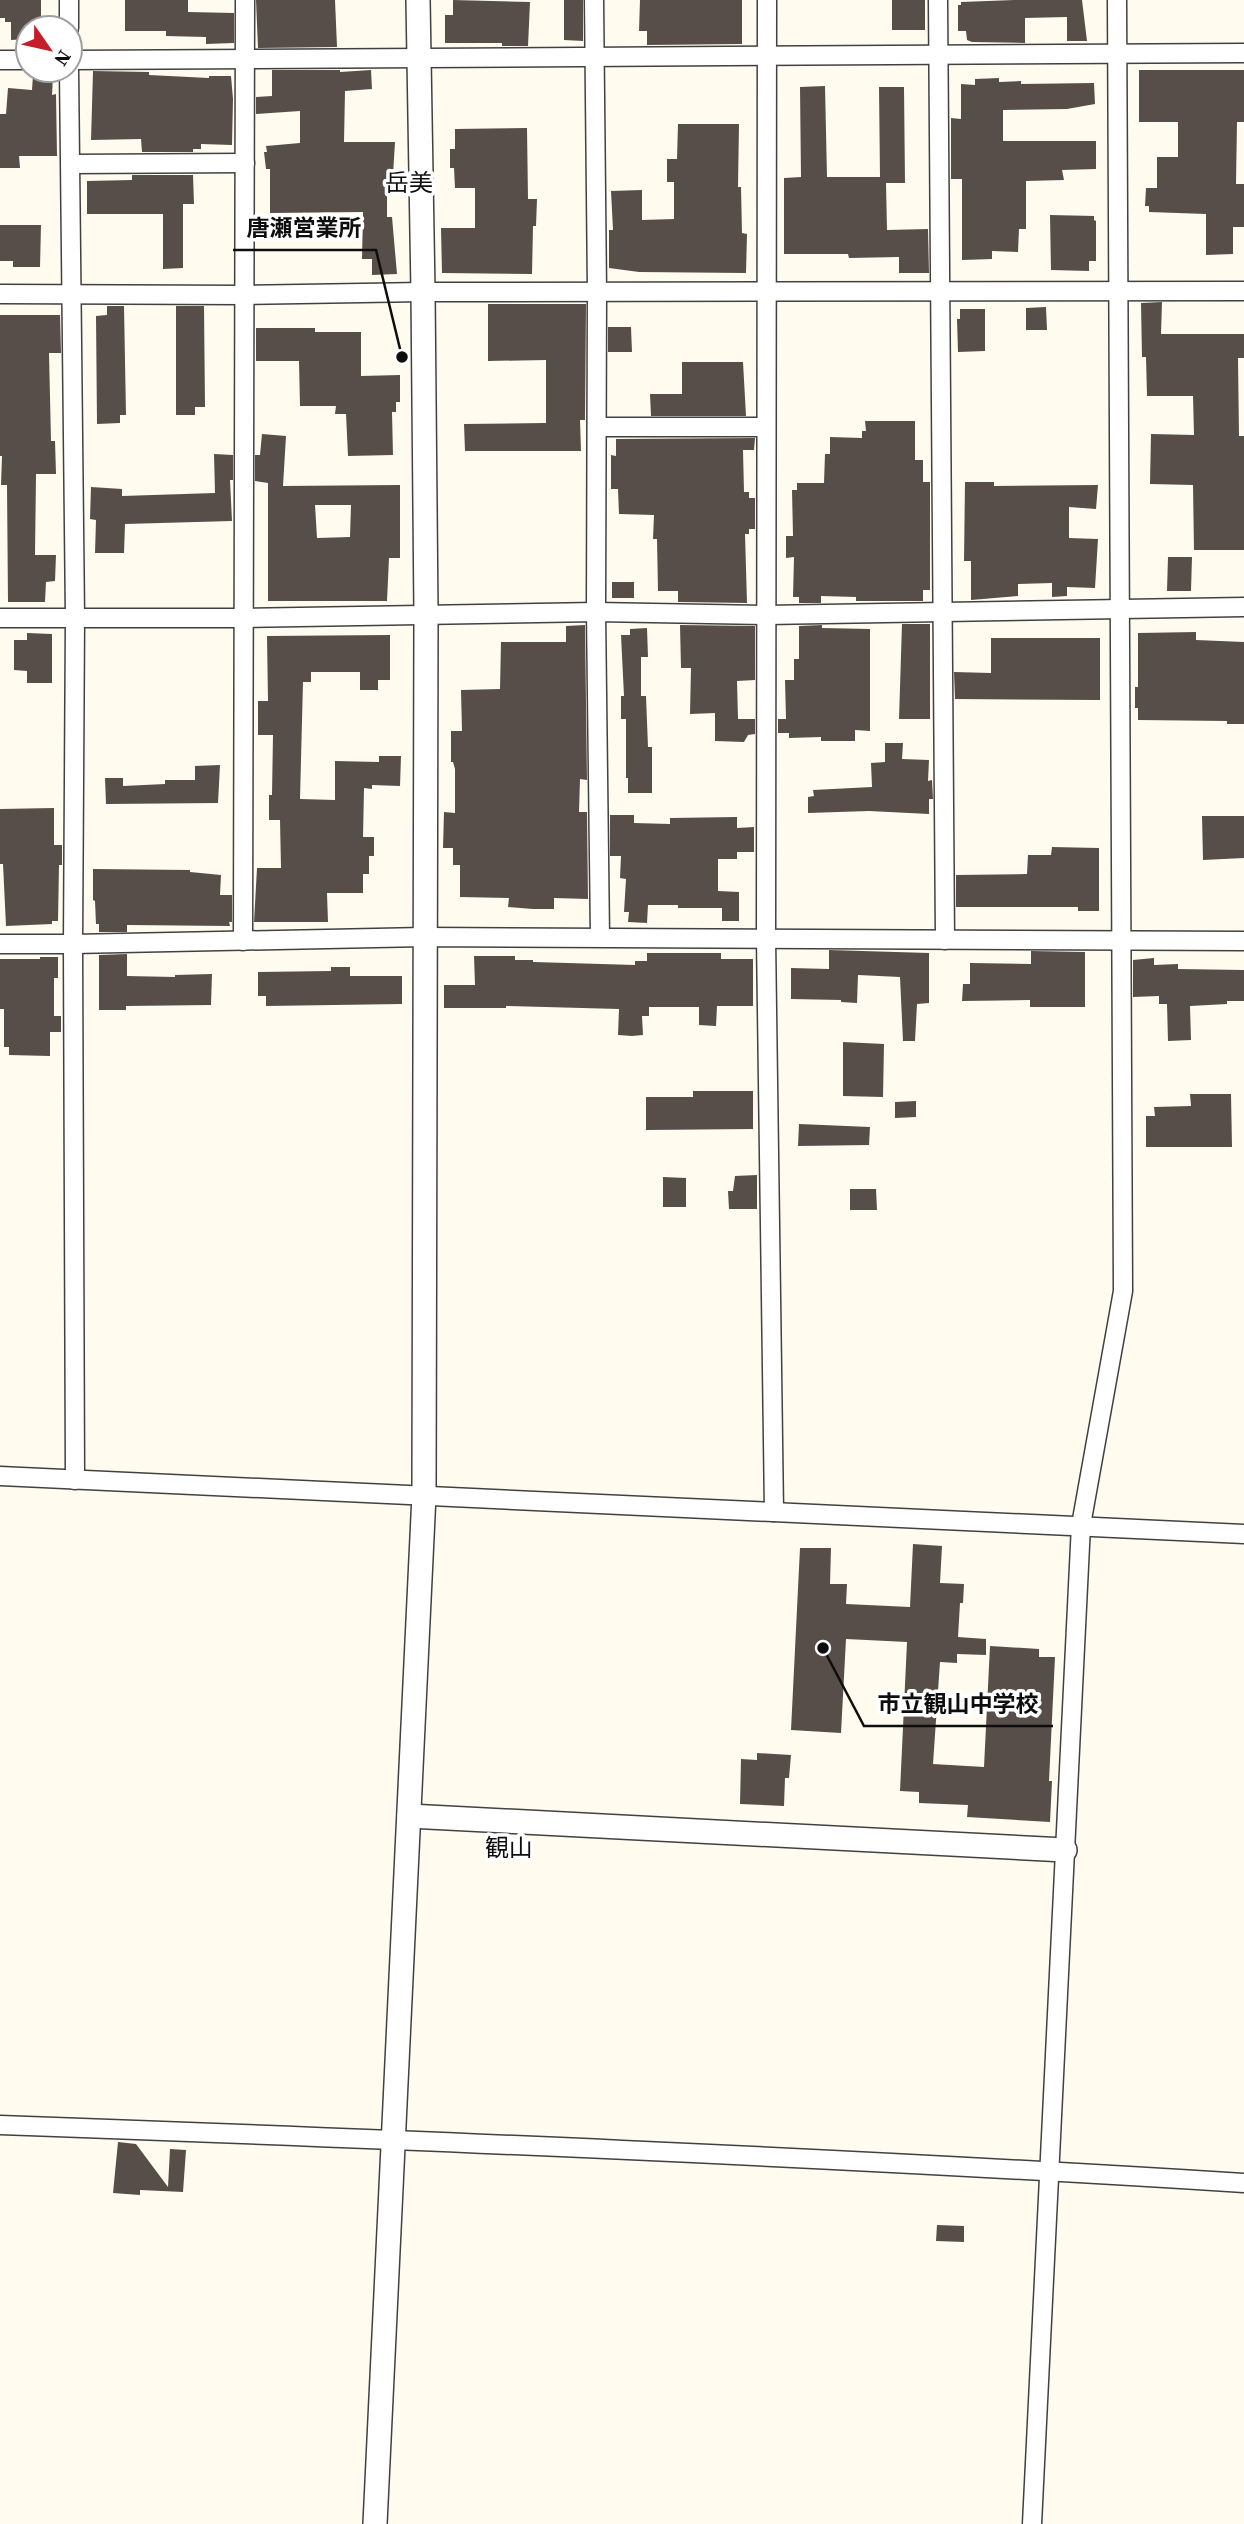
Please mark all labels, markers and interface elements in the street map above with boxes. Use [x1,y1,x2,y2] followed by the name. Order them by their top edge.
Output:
[14,14,84,84] north arrow
[48,45,78,72] text: N
[385,166,433,199] district label: 岳美
[233,206,376,250] callout: 唐瀬営業所
[247,212,362,244] text: 唐瀬営業所
[864,1682,1053,1726] callout: 市立観山中学校
[878,1688,1039,1720] text: 市立観山中学校
[485,1831,533,1864] district label: 観山

